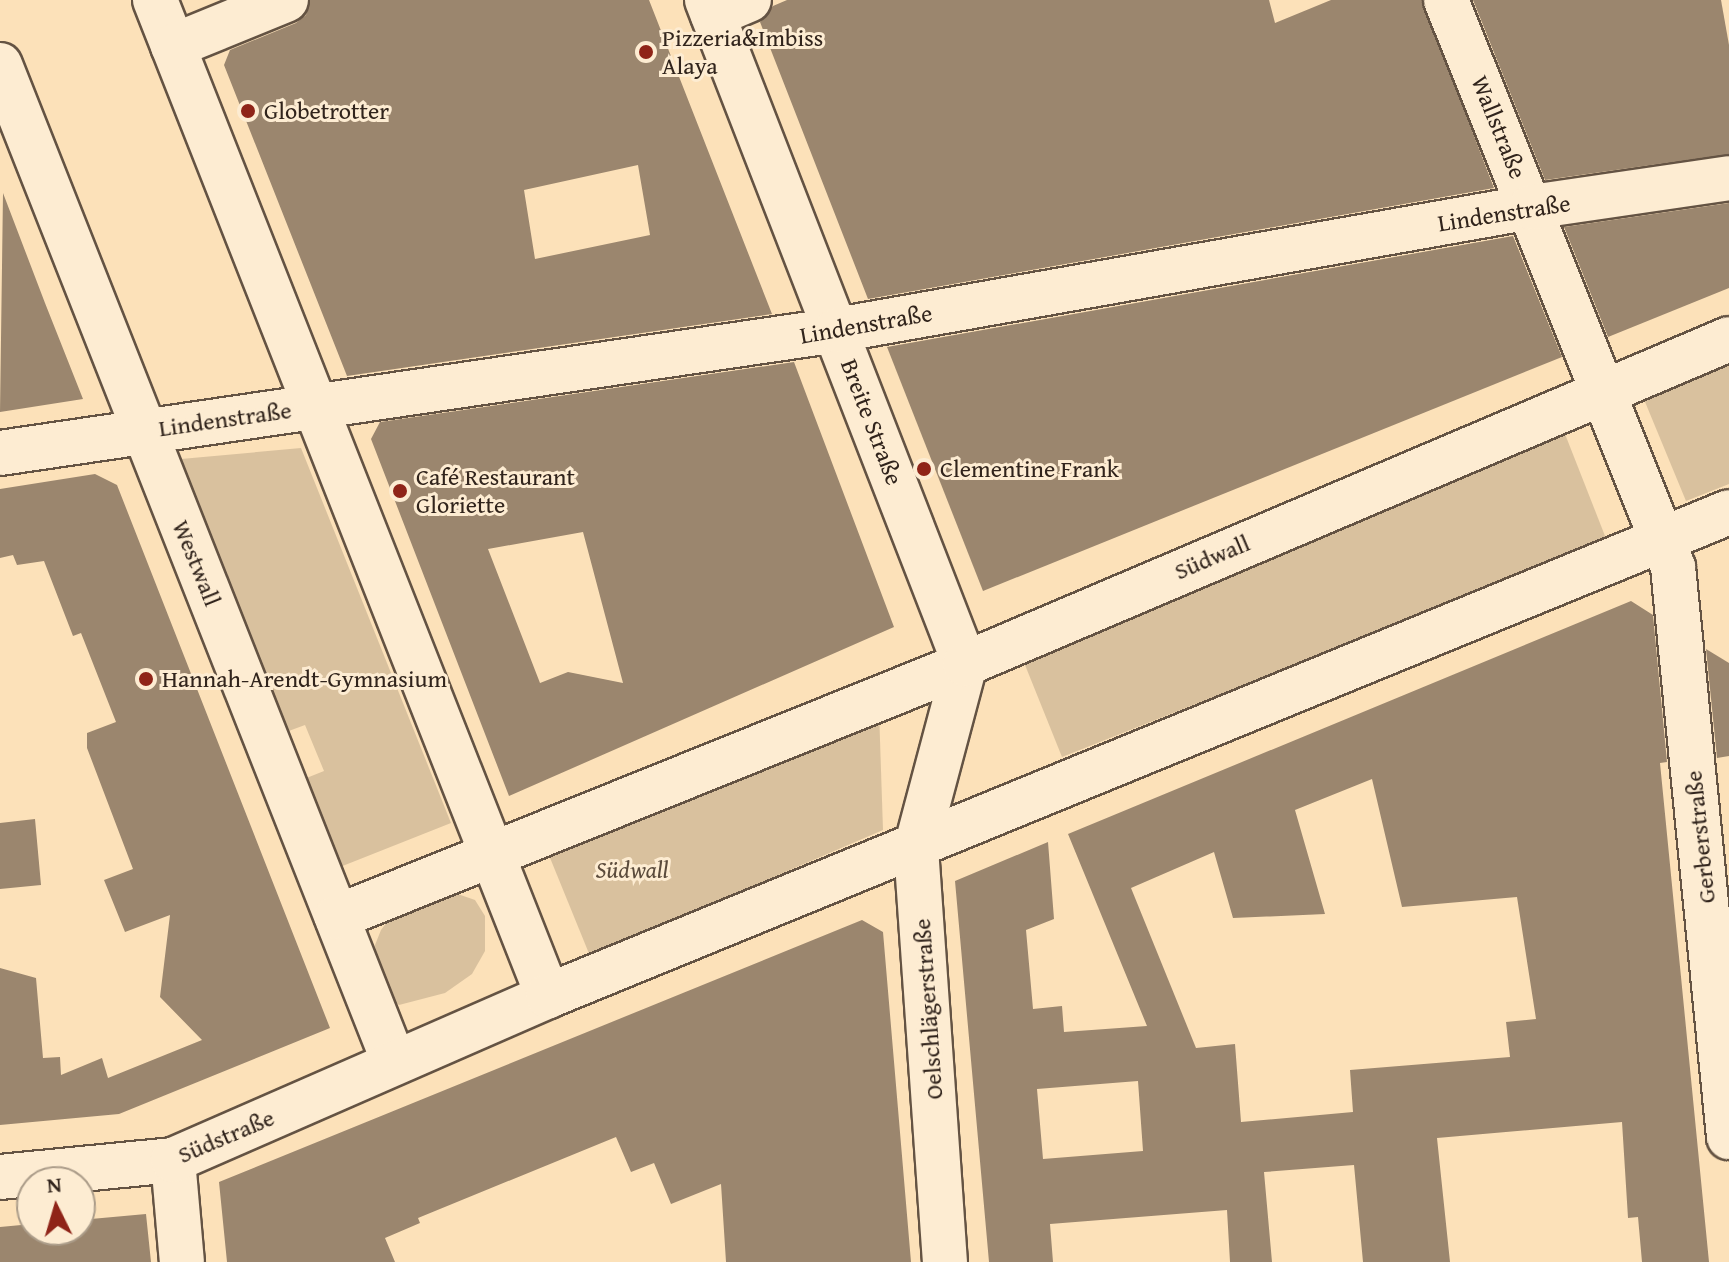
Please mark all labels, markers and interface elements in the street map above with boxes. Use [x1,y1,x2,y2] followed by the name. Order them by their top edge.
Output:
[662,24,823,80] place label: Pizzeria&Imbiss Alaya
[637,43,655,61] marker: Pizzeria&Imbiss Alaya
[1465,71,1533,183] street label: Wallstraße
[264,97,389,125] place label: Globetrotter
[239,102,257,120] marker: Globetrotter
[1436,188,1572,238] street label: Lindenstraße
[798,298,934,350] street label: Lindenstraße
[835,355,909,489] street label: Breite Straße
[157,395,293,443] street label: Lindenstraße
[940,455,1119,483] place label: Clementine Frank
[915,460,933,478] marker: Clementine Frank
[416,463,575,519] place label: Café Restaurant Gloriette
[391,482,409,500] marker: Café Restaurant Gloriette
[167,516,227,610] street label: Westwall
[1170,528,1254,586] street label: Südwall
[162,665,447,693] place label: Hannah-Arendt-Gymnasium
[137,670,155,688] marker: Hannah-Arendt-Gymnasium
[1679,769,1721,905] street label: Gerberstraße
[596,856,668,884] park label: Südwall
[907,918,949,1100] street label: Oelschlägerstraße
[173,1103,279,1169] street label: Südstraße
[16,1166,96,1246] north arrow
[45,1168,63,1201] text: N

